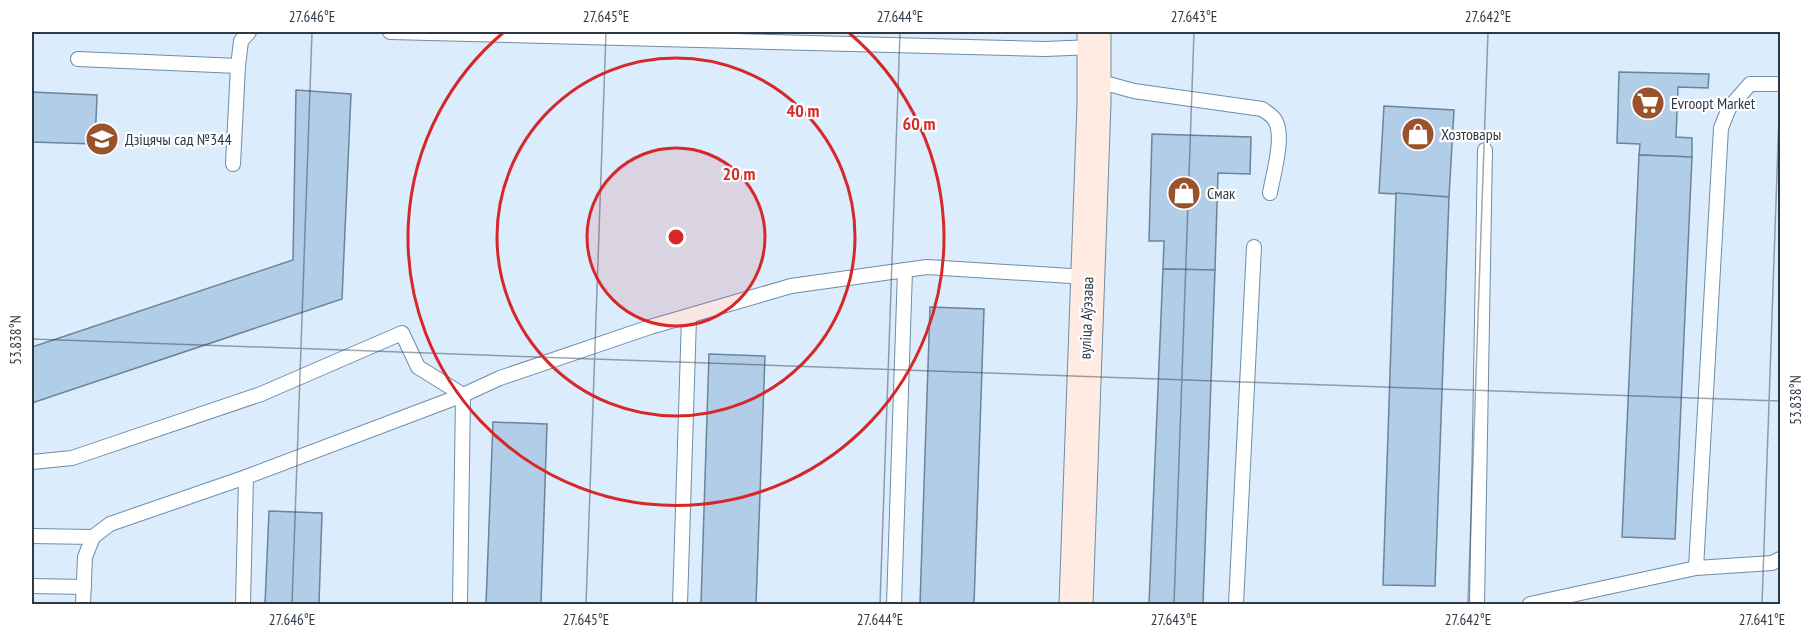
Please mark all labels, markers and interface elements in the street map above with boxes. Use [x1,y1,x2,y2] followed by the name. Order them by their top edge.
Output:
[289,7,335,26] text: 27.646°E
[583,7,629,26] text: 27.645°E
[877,7,923,26] text: 27.644°E
[1171,7,1217,26] text: 27.643°E
[1465,7,1511,26] text: 27.642°E
[1630,85,1666,121] supermarket icon: Evroopt Market
[1671,93,1756,113] place label: Evroopt Market
[787,99,819,122] text: 40 m
[903,112,935,135] text: 60 m
[1400,116,1436,152] shop icon: Хозтовары
[84,121,120,157] school or university icon: Дзіцячы сад №344
[1441,124,1501,144] place label: Хозтовары
[125,129,232,149] place label: Дзіцячы сад №344
[723,162,755,185] text: 20 m
[1166,175,1202,211] shop icon: Смак
[1207,183,1236,203] place label: Смак
[666,227,686,247] centre of rings
[1075,276,1097,360] street label: вуліца Аўэзава
[6,315,25,365] text: 53.838°N
[1786,375,1805,425] text: 53.838°N
[269,610,315,629] text: 27.646°E
[563,610,609,629] text: 27.645°E
[857,610,903,629] text: 27.644°E
[1151,610,1197,629] text: 27.643°E
[1445,610,1491,629] text: 27.642°E
[1739,610,1785,629] text: 27.641°E

